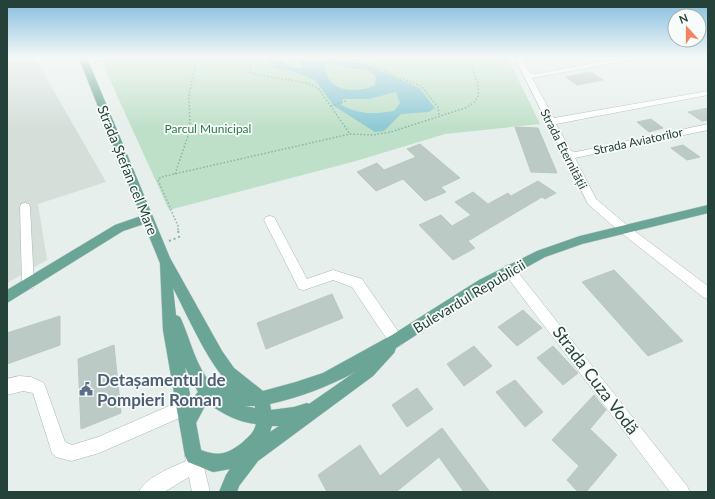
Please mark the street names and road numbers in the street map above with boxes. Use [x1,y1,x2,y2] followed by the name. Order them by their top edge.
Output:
[94,103,162,237] street label: Strada Ștefan cel Mare
[537,106,591,192] street label: Strada Eternității
[592,124,685,158] street label: Strada Aviatorilor
[410,256,528,336] street label: Bulevardul Republicii
[548,322,644,438] street label: Strada Cuza Vodă

